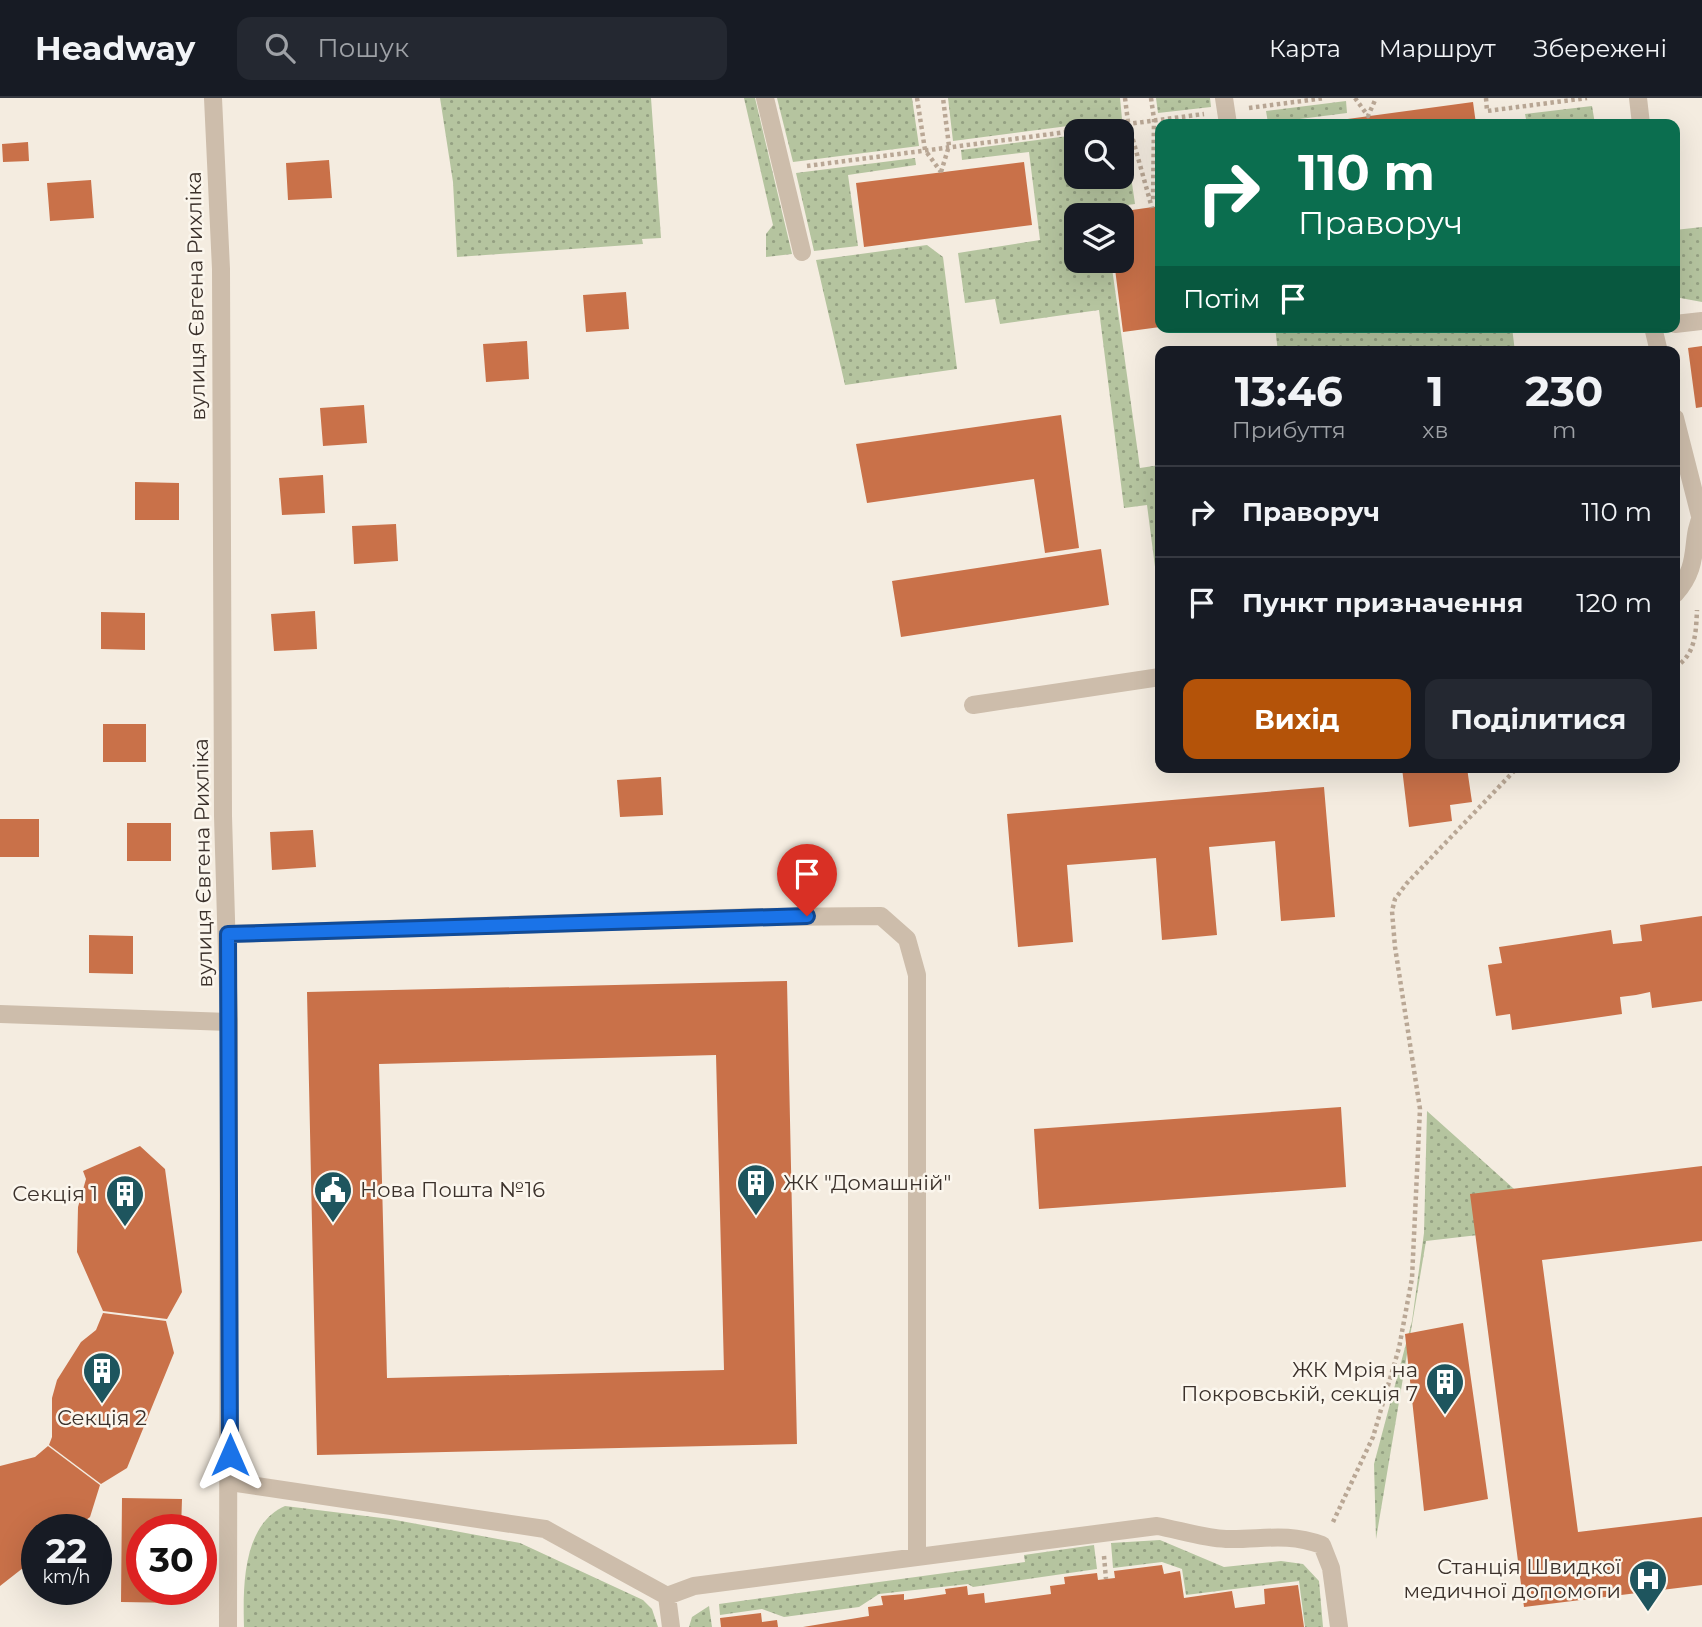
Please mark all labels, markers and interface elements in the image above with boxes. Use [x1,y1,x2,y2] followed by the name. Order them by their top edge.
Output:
[237,17,727,80] search box
[35,28,195,68] text: Headway
[261,29,299,67] icon: search
[317,32,409,64] text: Пошук
[1269,34,1341,63] text: Карта
[1379,34,1496,63] text: Маршрут
[1534,34,1667,63] text: Збережені
[1064,119,1134,273] map controls
[1064,119,1134,189] button: search
[1298,143,1435,202] text: 110 m
[1183,147,1274,238] icon: right
[181,171,210,421] street label: вулиця Євгена Рихліка
[1064,203,1134,273] button: layers
[1298,203,1463,242] text: Праворуч
[1274,280,1312,318] icon: arrive
[1183,283,1260,315] text: Потім
[1235,365,1343,417] text: 13:46
[1427,365,1444,417] text: 1
[1525,365,1603,417] text: 230
[1232,416,1346,444] text: Прибуття
[1422,416,1448,444] text: хв
[1552,416,1576,444] text: m
[1183,493,1221,531] icon: right
[1242,496,1380,528] text: Праворуч
[1582,496,1652,528] text: 110 m
[1183,584,1221,622] icon: arrive
[1242,587,1523,619] text: Пункт призначення
[1576,587,1652,619] text: 120 m
[1183,679,1411,759] button: Вихід
[1425,679,1652,759] button: Поділитися
[188,738,217,988] street label: вулиця Євгена Рихліка
[777,844,837,916] pin
[788,855,826,893] icon: arrive
[735,1162,777,1217] building icon: ЖК "Домашній"
[312,1169,354,1224] public building icon: Нова Пошта №16
[783,1170,951,1195] place label: ЖК "Домашній"
[104,1173,146,1228] building icon: Секція 1
[360,1177,545,1202] place label: Нова Пошта №16
[12,1181,98,1206] place label: Секція 1
[81,1350,123,1405] building icon: Секція 2
[1181,1357,1418,1406] place label: ЖК Мрія на Покровській, секція 7
[1424,1361,1466,1416] building icon: ЖК Мрія на Покровській, секція 7
[57,1405,147,1430] place label: Секція 2
[193,1418,267,1492] position arrow
[126,1514,217,1605] speed limit sign: 30
[46,1529,87,1572] text: 22
[1403,1554,1621,1603] place label: Станція Швидкої медичної допомоги
[1627,1558,1669,1613] hospital icon: Станція Швидкої медичної допомоги
[42,1566,91,1588] text: km/h

